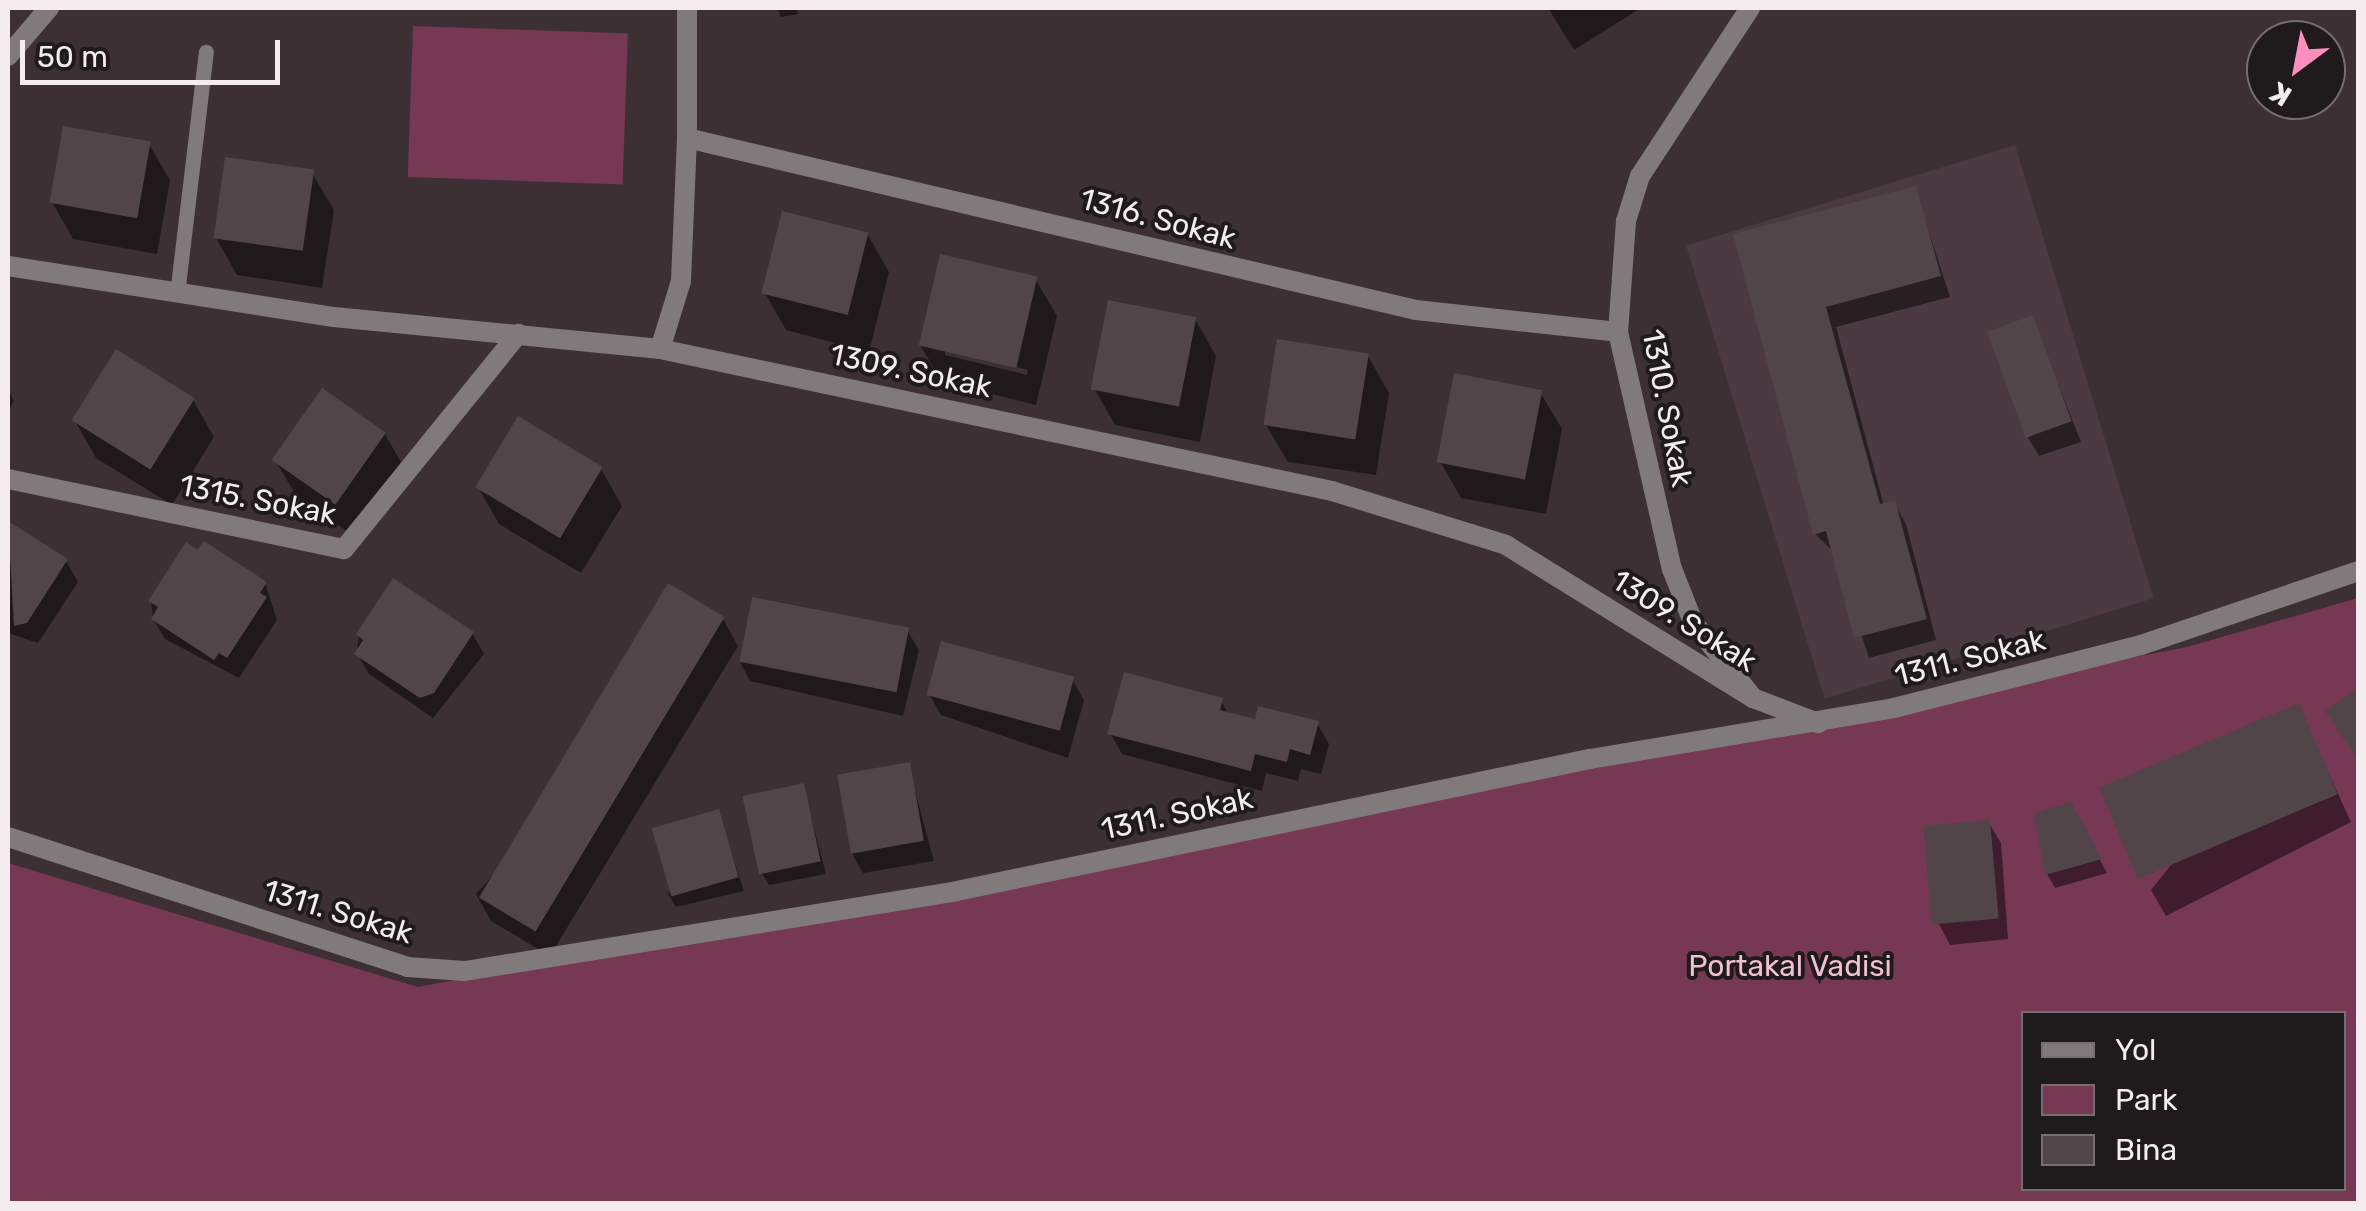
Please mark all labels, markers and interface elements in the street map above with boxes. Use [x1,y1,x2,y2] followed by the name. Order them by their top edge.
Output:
[25,20,285,82] scale bar
[2246,20,2346,120] north arrow
[37,39,108,75] text: 50 m
[2264,75,2298,113] text: K
[1076,181,1240,257] street label: 1316. Sokak
[1634,326,1700,490] street label: 1310. Sokak
[827,336,995,406] street label: 1309. Sokak
[177,467,339,533] street label: 1315. Sokak
[1605,562,1763,680] street label: 1309. Sokak
[1891,622,2049,694] street label: 1311. Sokak
[1098,780,1256,848] street label: 1311. Sokak
[259,872,417,952] street label: 1311. Sokak
[1688,948,1892,984] park label: Portakal Vadisi
[2021,1011,2346,1191] legend
[2115,1032,2156,1068] text: Yol
[2115,1082,2177,1118] text: Park
[2115,1132,2177,1168] text: Bina

